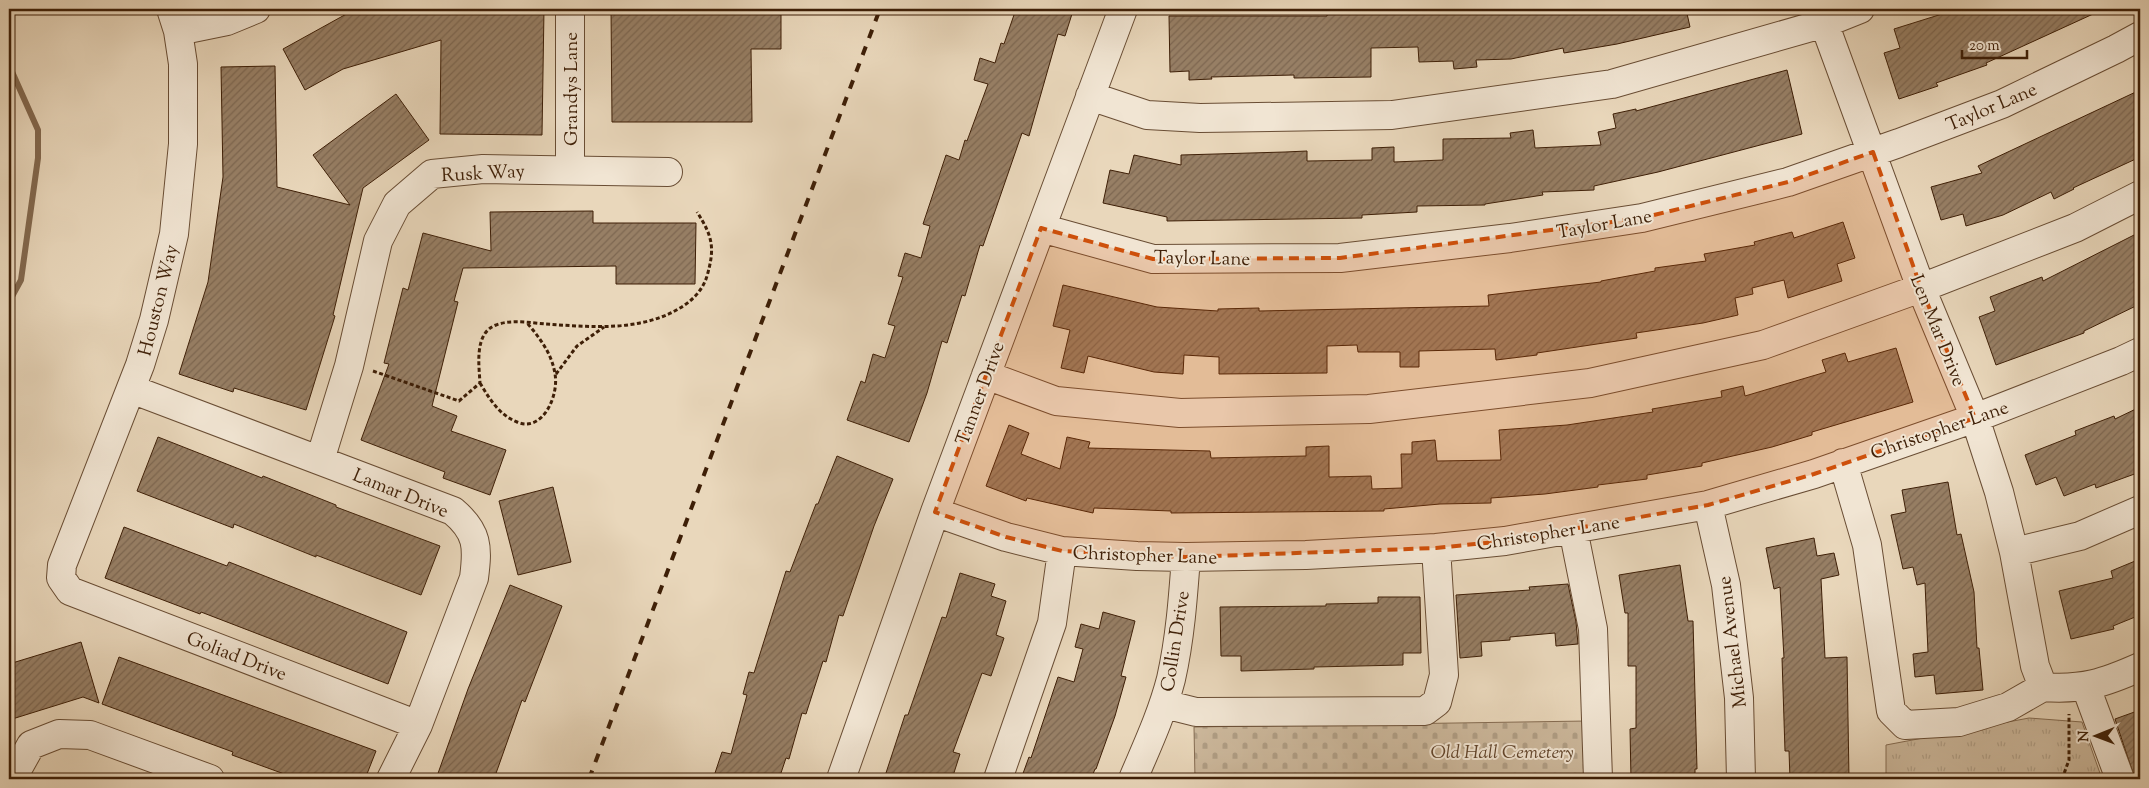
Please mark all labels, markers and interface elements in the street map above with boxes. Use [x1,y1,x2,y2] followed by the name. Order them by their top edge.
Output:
[1962,28,2026,60] scale bar
[559,32,586,146] street label: Grandys Lane
[1969,36,2000,57] text: 20 m
[1942,77,2042,140] street label: Taylor Lane
[441,159,526,190] street label: Rusk Way
[1555,204,1654,247] street label: Taylor Lane
[133,242,186,359] street label: Houston Way
[1154,245,1250,274] street label: Taylor Lane
[1902,271,1971,391] street label: Len Mar Drive
[950,338,1013,449] street label: Tanner Drive
[1867,395,2013,468] street label: Christopher Lane
[348,463,452,526] street label: Lamar Drive
[1475,510,1622,559] street label: Christopher Lane
[1072,540,1218,573] street label: Christopher Lane
[1712,574,1755,709] street label: Michael Avenue
[1155,589,1198,694] street label: Collin Drive
[182,626,290,689] street label: Goliad Drive
[2072,710,2122,760] north arrow
[2075,730,2095,742] text: N
[1430,740,1574,767] park label: Old Hall Cemetery

